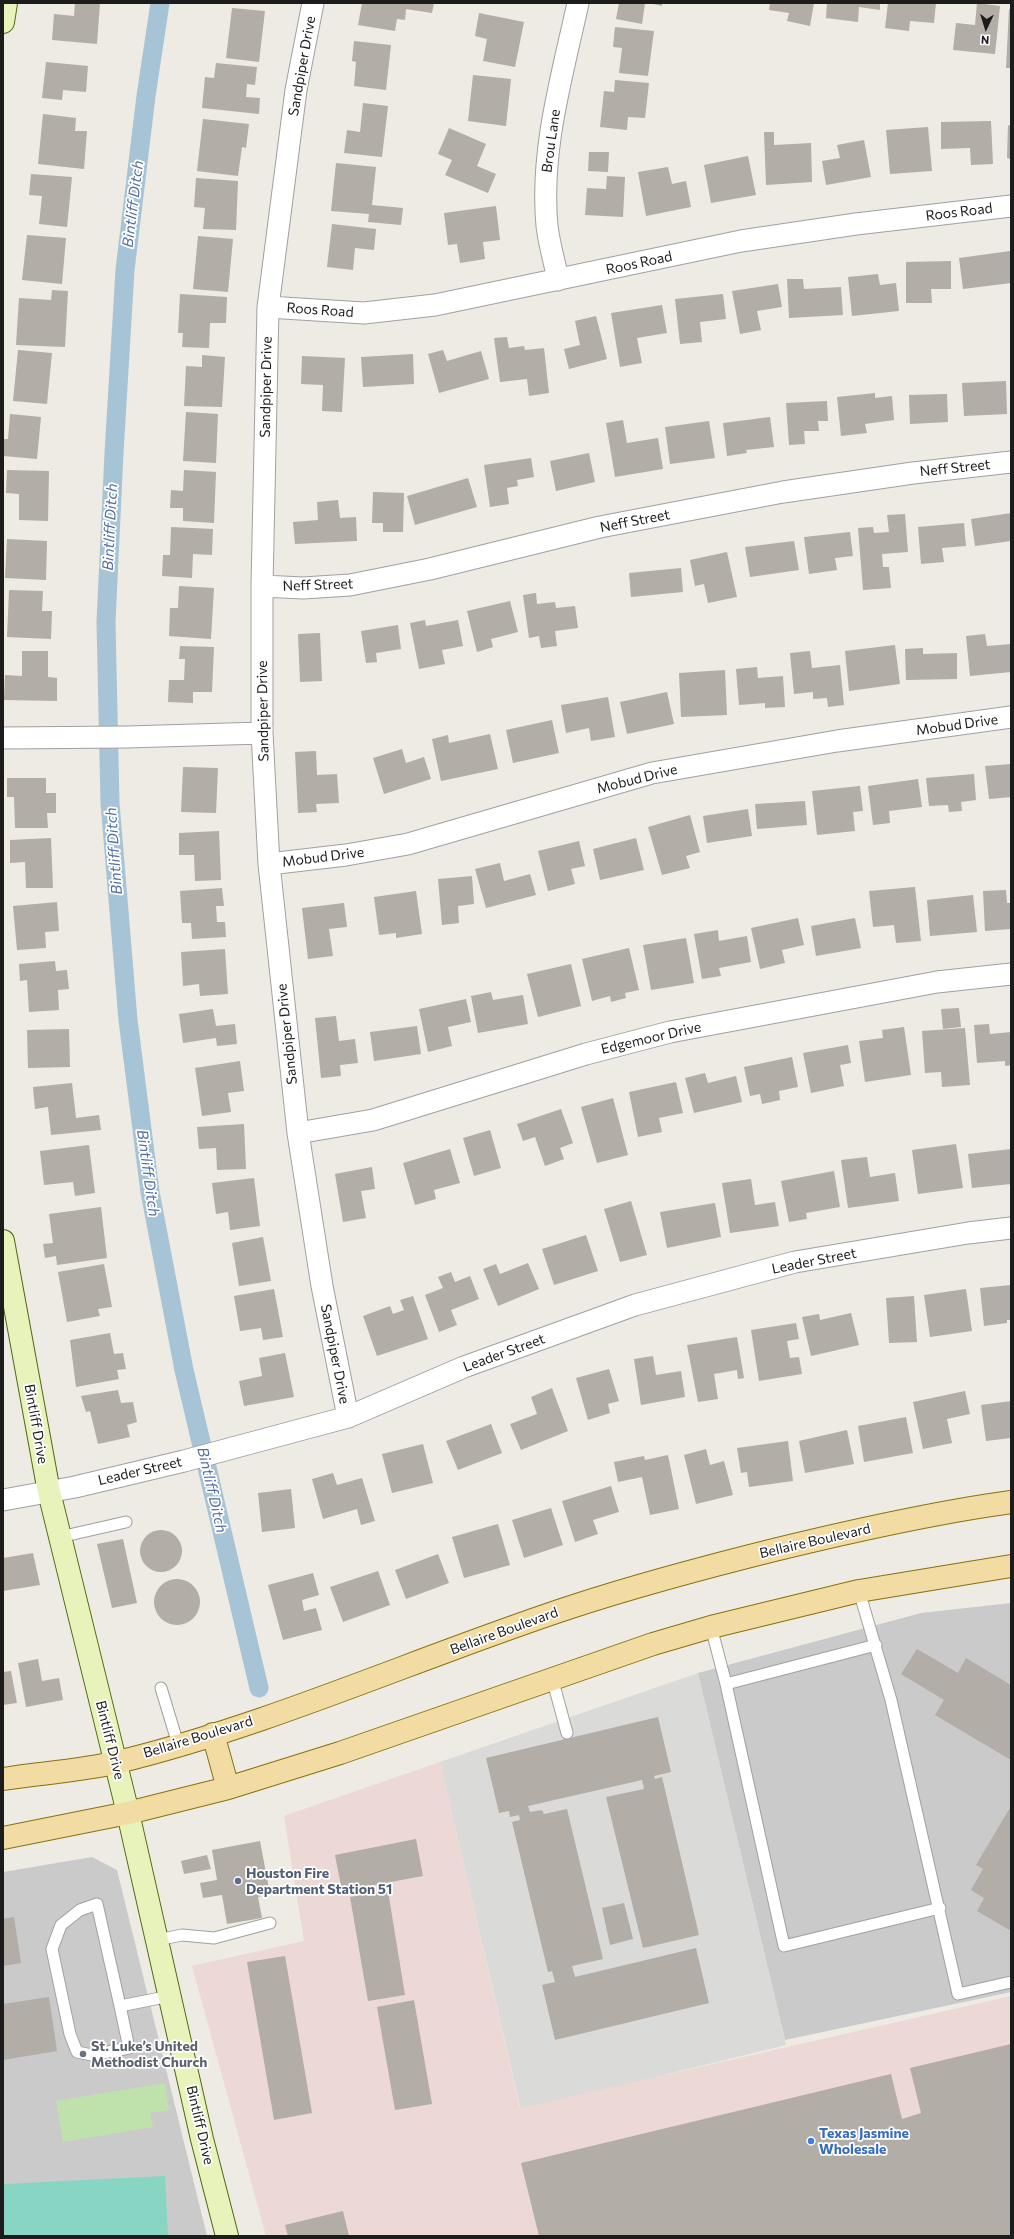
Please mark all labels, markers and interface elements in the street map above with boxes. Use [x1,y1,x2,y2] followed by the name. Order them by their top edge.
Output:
[966,8,1006,48] north arrow
[285,15,319,117] street label: Sandpiper Drive
[981,34,990,47] text: N
[538,108,564,174] street label: Brou Lane
[119,160,147,248] water label: Bintliff Ditch
[925,200,993,224] street label: Roos Road
[604,248,674,278] street label: Roos Road
[286,299,354,321] street label: Roos Road
[257,336,275,438] street label: Sandpiper Drive
[919,456,991,480] street label: Neff Street
[99,483,121,571] water label: Bintliff Ditch
[599,506,671,536] street label: Neff Street
[282,575,354,595] street label: Neff Street
[254,660,272,762] street label: Sandpiper Drive
[915,711,999,739] street label: Mobud Drive
[595,761,679,797] street label: Mobud Drive
[102,807,126,895] water label: Bintliff Ditch
[281,844,365,870] street label: Mobud Drive
[273,983,301,1085] street label: Sandpiper Drive
[599,1018,703,1058] street label: Edgemoor Drive
[133,1129,163,1217] water label: Bintliff Ditch
[770,1245,858,1277] street label: Leader Street
[317,1303,353,1405] street label: Sandpiper Drive
[461,1330,547,1376] street label: Leader Street
[21,1383,51,1465] street label: Bintliff Drive
[193,1445,231,1535] water label: Bintliff Ditch
[96,1453,184,1489] street label: Leader Street
[758,1520,872,1562] street label: Bellaire Boulevard
[448,1604,560,1658] street label: Bellaire Boulevard
[92,1699,128,1781] street label: Bintliff Drive
[141,1712,255,1762] street label: Bellaire Boulevard
[246,1865,392,1898] place label: Houston Fire Department Station 51
[233,1876,243,1886] marker: Houston Fire Department Station 51
[91,2038,207,2070] place label: St. Luke’s United Methodist Church
[78,2049,88,2059] marker: St. Luke’s United Methodist Church
[183,2084,217,2166] street label: Bintliff Drive
[819,2125,909,2158] place label: Texas Jasmine Wholesale
[806,2136,816,2146] marker: Texas Jasmine Wholesale

